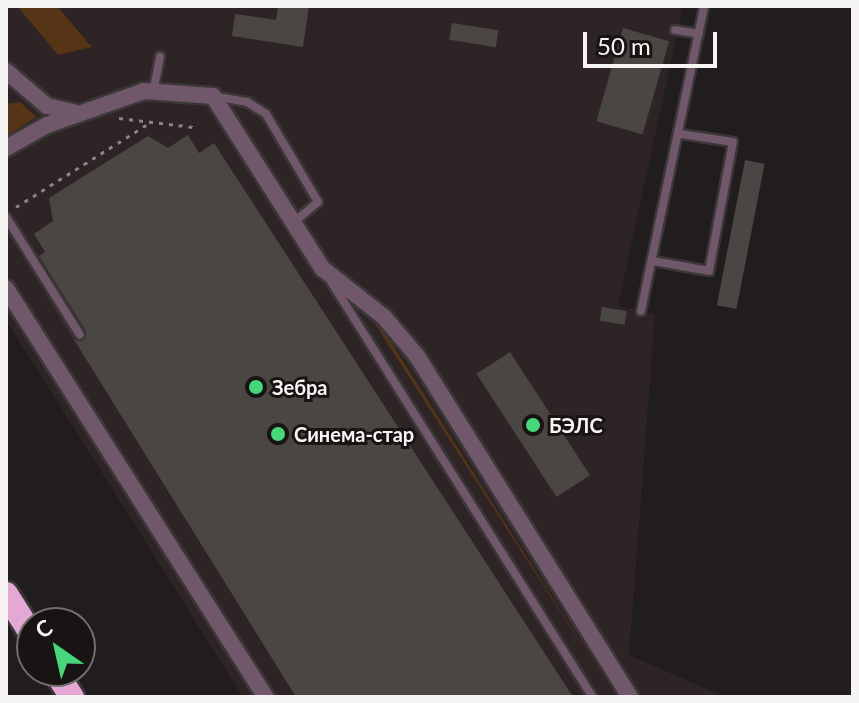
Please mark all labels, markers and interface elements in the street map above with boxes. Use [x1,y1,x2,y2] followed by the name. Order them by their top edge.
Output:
[587,16,721,66] scale bar
[597,31,651,60] text: 50 m
[272,375,327,399] place label: Зебра
[247,378,265,396] marker: Зебра
[549,413,603,437] place label: БЭЛС
[524,416,542,434] marker: БЭЛС
[294,422,414,446] place label: Синема-стар
[269,425,287,443] marker: Синема-стар
[16,607,96,687] north arrow
[30,613,57,644] text: С

